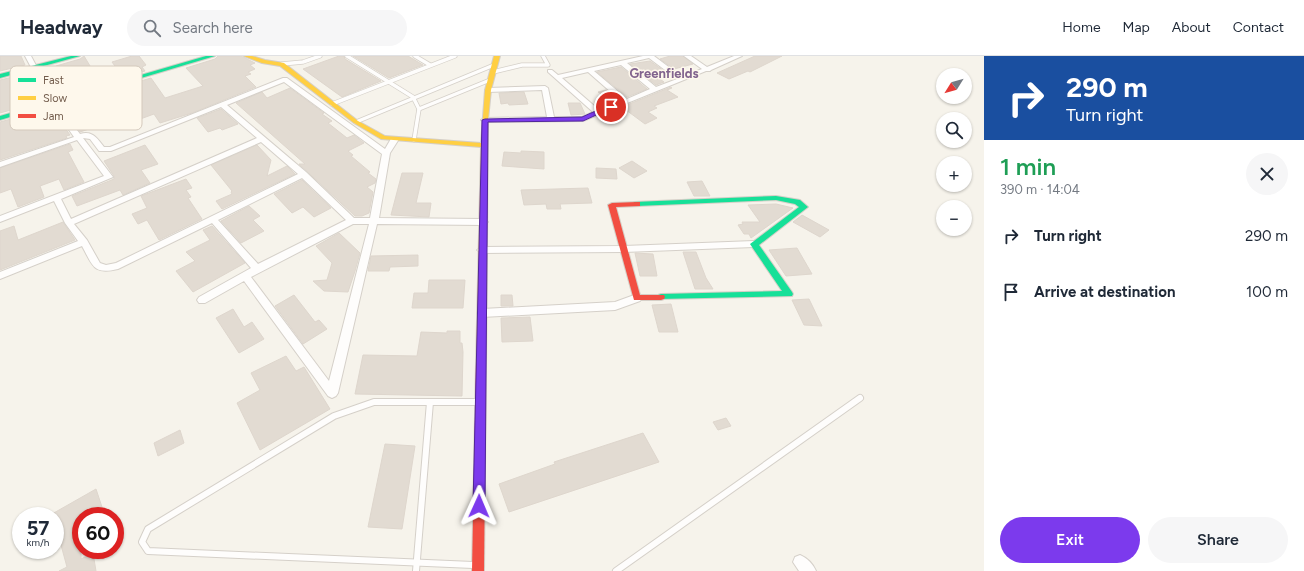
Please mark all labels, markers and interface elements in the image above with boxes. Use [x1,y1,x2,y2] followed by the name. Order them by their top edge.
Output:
[127,10,407,46] search box
[20,16,103,39] text: Headway
[141,17,163,39] icon: search
[173,19,253,37] text: Search here
[1062,19,1101,36] text: Home
[1123,19,1150,36] text: Map
[1172,19,1211,36] text: About
[1233,19,1284,36] text: Contact
[10,66,142,130] legend
[629,66,699,81] district label: Greenfields
[936,68,972,104] north arrow
[936,68,972,236] map controls
[1066,70,1148,104] text: 290 m
[1000,72,1052,124] icon: right
[43,74,64,87] text: Fast
[594,90,628,124] pin
[43,92,67,105] text: Slow
[600,96,622,118] icon: arrive
[1066,104,1143,126] text: Turn right
[43,110,64,123] text: Jam
[936,112,972,148] button: search
[1000,152,1056,181] text: 1 min
[1246,153,1288,195] button: close
[936,156,972,192] button: +
[1000,182,1080,197] text: 390 m · 14:04
[936,200,972,236] button: −
[1000,225,1022,247] icon: right
[1034,227,1102,245] text: Turn right
[1245,227,1288,245] text: 290 m
[1000,281,1022,303] icon: arrive
[1034,283,1175,301] text: Arrive at destination
[1246,283,1288,301] text: 100 m
[458,485,500,527] position arrow
[72,507,124,559] speed limit sign: 60
[27,516,49,540] text: 57
[1000,517,1140,563] button: Exit
[1148,517,1288,563] button: Share
[27,536,49,549] text: km/h

